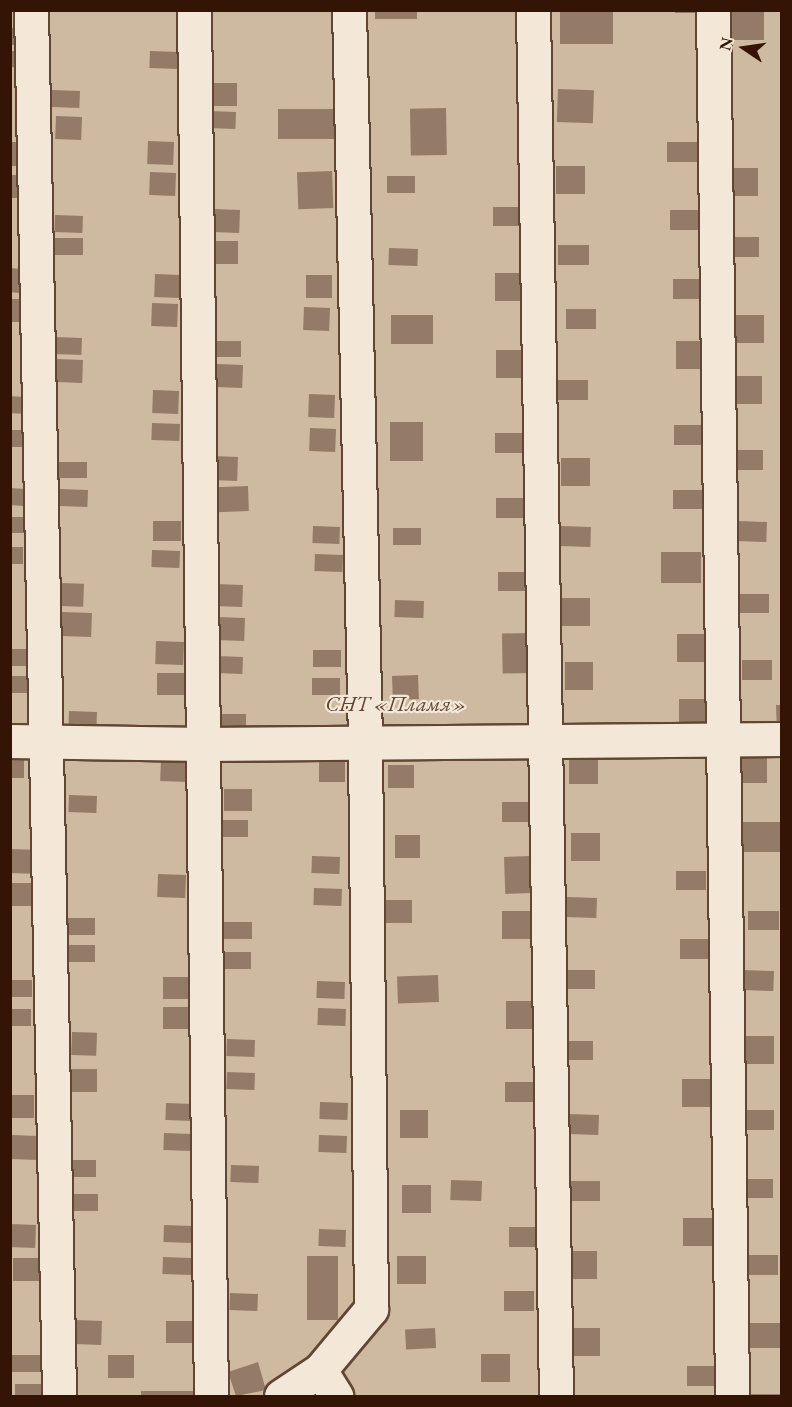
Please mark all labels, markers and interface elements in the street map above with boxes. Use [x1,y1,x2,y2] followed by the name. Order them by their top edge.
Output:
[714,18,774,78] north arrow
[714,35,738,53] text: N
[325,691,467,717] park label: СНТ «Пламя»

